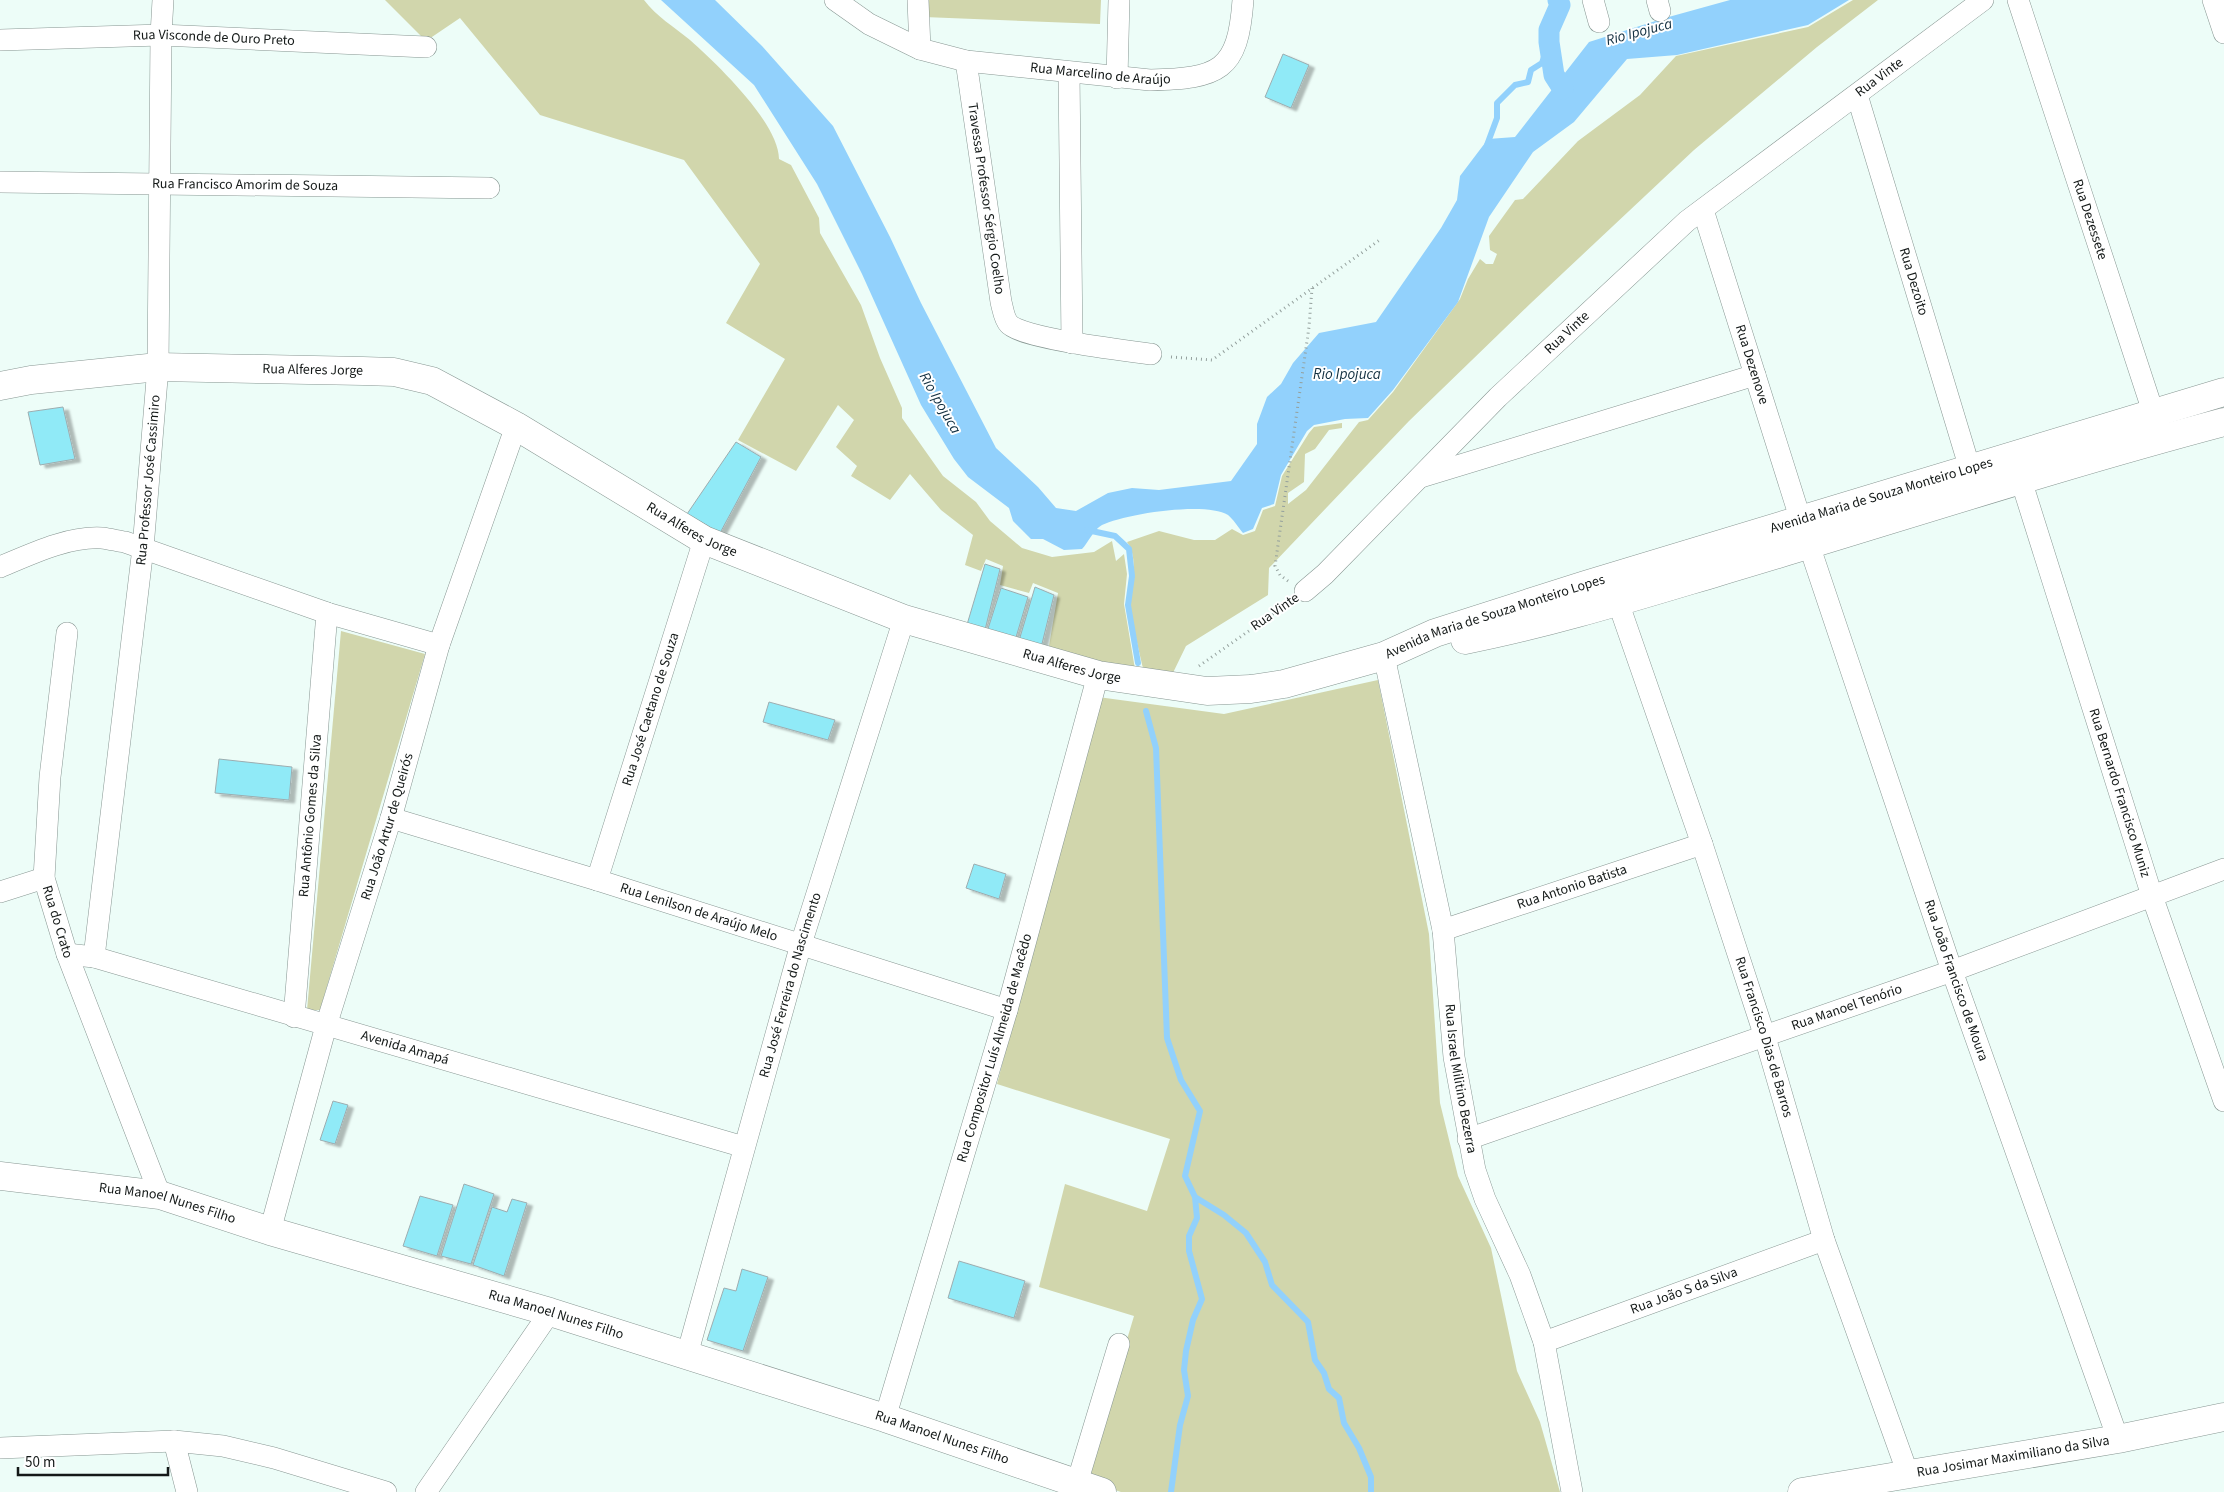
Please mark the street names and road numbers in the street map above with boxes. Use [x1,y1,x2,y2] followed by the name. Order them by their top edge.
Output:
[133,25,295,51] street label: Rua Visconde de Ouro Preto
[1851,53,1907,102] street label: Rua Vinte
[1029,58,1171,90] street label: Rua Marcelino de Araújo
[962,102,1010,296] street label: Travessa Professor Sérgio Coelho
[152,174,338,196] street label: Rua Francisco Amorim de Souza
[2067,177,2113,263] street label: Rua Dezessete
[1894,245,1933,318] street label: Rua Dezoito
[1540,307,1594,359] street label: Rua Vinte
[1730,322,1774,407] street label: Rua Dezenove
[262,359,363,381] street label: Rua Alferes Jorge
[131,394,166,567] street label: Rua Professor José Cassimiro
[1768,452,1995,538] street label: Avenida Maria de Souza Monteiro Lopes
[642,497,740,562] street label: Rua Alferes Jorge
[1382,570,1607,664] street label: Avenida Maria de Souza Monteiro Lopes
[1247,588,1303,636] street label: Rua Vinte
[617,630,684,788] street label: Rua José Caetano de Souza
[1020,644,1122,688] street label: Rua Alferes Jorge
[2084,706,2156,880] street label: Rua Bernardo Francisco Muniz
[294,733,327,898] street label: Rua Antônio Gomes da Silva
[356,751,419,903] street label: Rua João Artur de Queirós
[1514,860,1630,915] street label: Rua Antonio Batista
[618,878,780,947] street label: Rua Lenilson de Araújo Melo
[37,883,78,961] street label: Rua do Crato
[754,890,827,1080] street label: Rua José Ferreira do Nascimento
[1919,897,1993,1064] street label: Rua João Francisco de Moura
[952,931,1037,1165] street label: Rua Compositor Luís Almeida de Macêdo
[1729,954,1798,1120] street label: Rua Francisco Dias de Barros
[1789,979,1905,1036] street label: Rua Manoel Tenório
[1439,1003,1482,1155] street label: Rua Israel Militino Bezerra
[359,1026,451,1070] street label: Avenida Amapá
[98,1178,238,1229] street label: Rua Manoel Nunes Filho
[1628,1262,1740,1320] street label: Rua João S da Silva
[486,1285,626,1345] street label: Rua Manoel Nunes Filho
[872,1405,1012,1470] street label: Rua Manoel Nunes Filho
[1915,1431,2111,1483] street label: Rua Josimar Maximiliano da Silva

